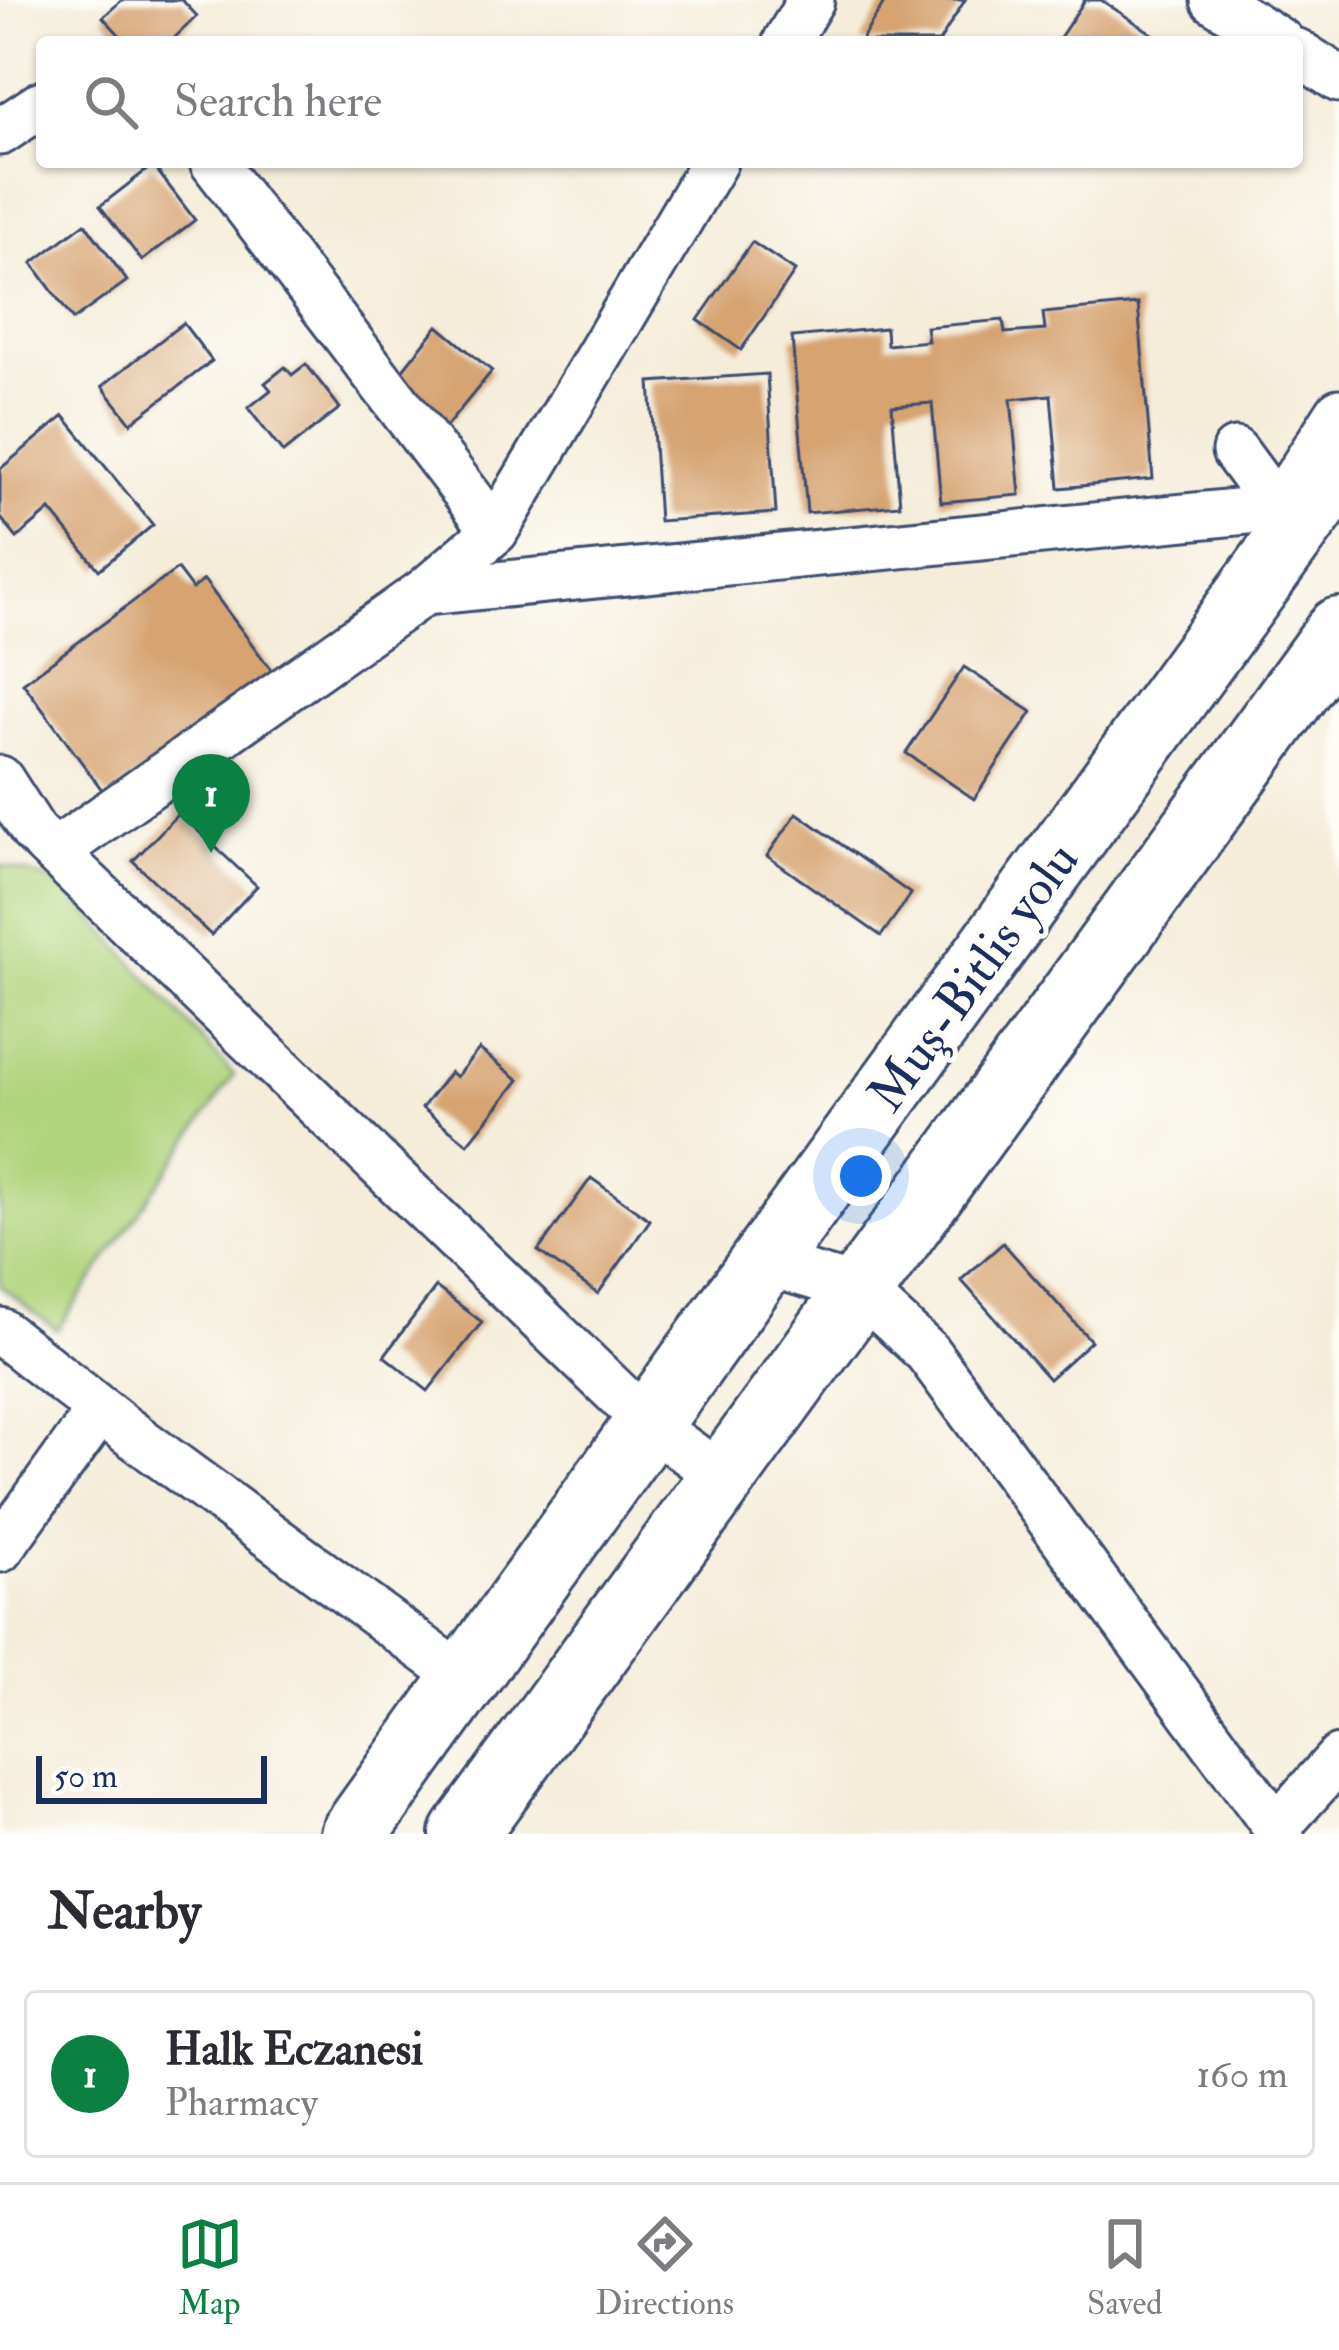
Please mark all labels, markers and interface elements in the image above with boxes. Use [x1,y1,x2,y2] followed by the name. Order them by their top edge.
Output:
[36,36,1303,168] search box
[78,69,144,135] icon: search
[174,74,382,130] text: Search here
[172,754,250,853] pin: 1
[854,830,1093,1124] street label: Muş-Bitlis yolu
[831,1146,891,1206] your location
[36,1750,267,1803] scale bar
[54,1756,118,1797] text: 50 m
[48,1880,201,1944] text: Nearby
[165,2022,423,2078] text: Halk Eczanesi
[83,2050,97,2099] text: 1
[1196,2050,1288,2099] text: 160 m
[165,2078,318,2127] text: Pharmacy
[177,2211,243,2324] tab: Map
[596,2211,734,2324] tab: Directions
[1087,2211,1162,2324] tab: Saved

